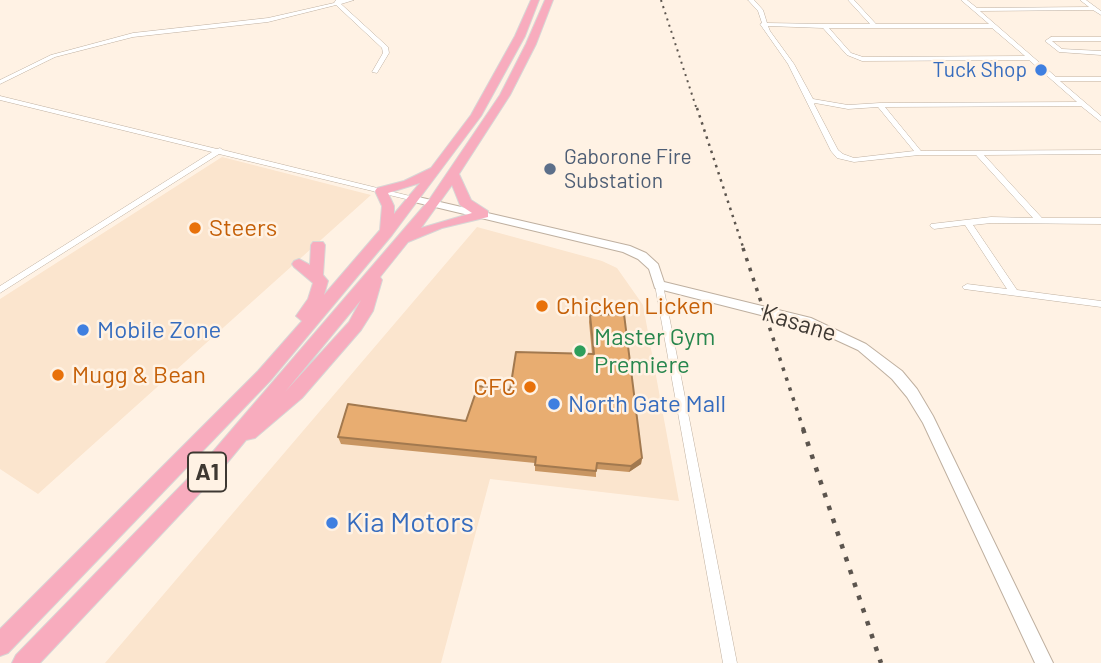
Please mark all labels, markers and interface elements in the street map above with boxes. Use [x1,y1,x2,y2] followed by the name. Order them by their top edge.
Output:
[933,57,1027,83] place label: Tuck Shop
[1033,62,1049,78] marker: Tuck Shop
[564,144,692,194] place label: Gaborone Fire Substation
[542,161,558,177] marker: Gaborone Fire Substation
[209,214,277,242] place label: Steers
[187,220,203,236] marker: Steers
[556,292,714,320] place label: Chicken Licken
[534,298,550,314] marker: Chicken Licken
[758,298,840,348] street label: Kasane
[97,316,221,344] place label: Mobile Zone
[75,322,91,338] marker: Mobile Zone
[594,323,715,379] place label: Master Gym Premiere
[572,343,588,359] marker: Master Gym Premiere
[72,361,206,389] place label: Mugg & Bean
[50,367,66,383] marker: Mugg & Bean
[473,373,516,401] place label: CFC
[522,379,538,395] marker: CFC
[568,390,726,418] place label: North Gate Mall
[546,396,562,412] marker: North Gate Mall
[188,452,226,492] road number: A1
[346,506,474,540] place label: Kia Motors
[324,515,340,531] marker: Kia Motors

